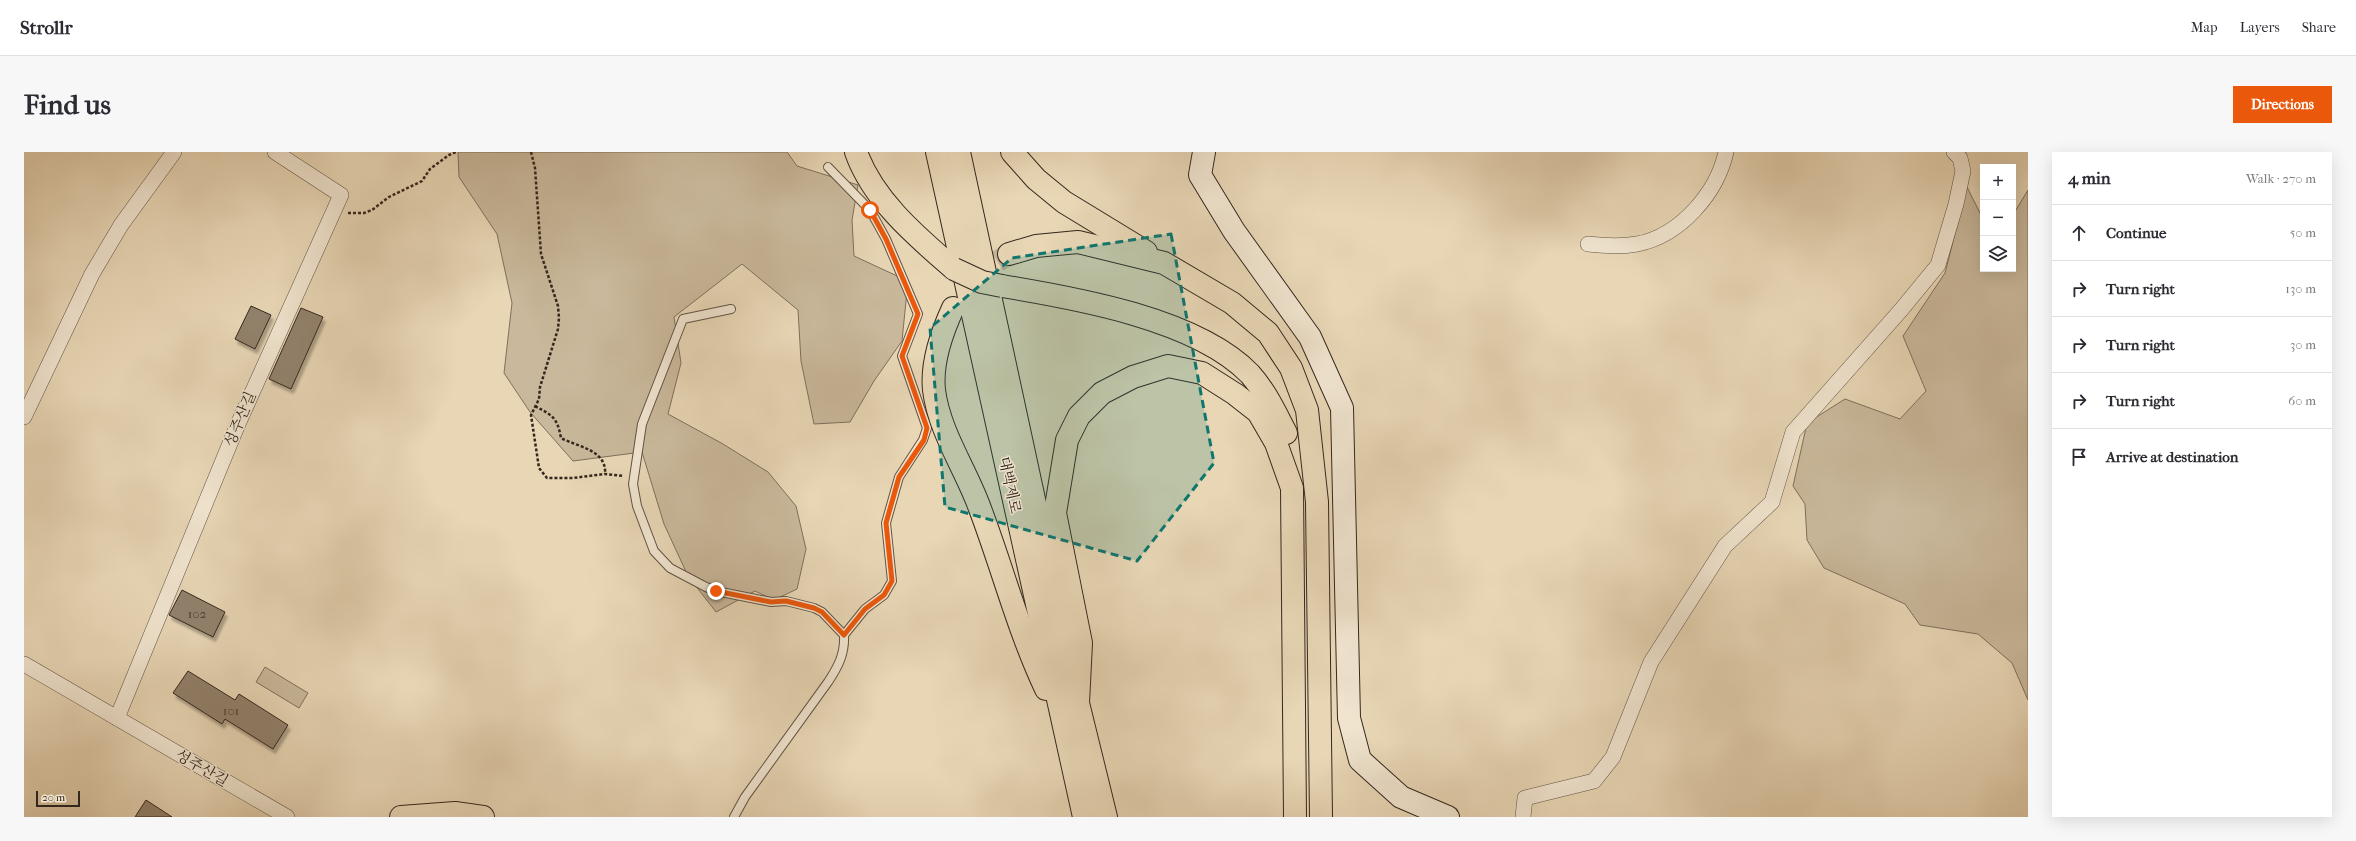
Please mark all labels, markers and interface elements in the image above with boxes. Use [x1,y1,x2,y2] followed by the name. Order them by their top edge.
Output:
[20,17,73,39] text: Strollr
[2191,19,2218,36] text: Map
[2240,19,2280,36] text: Layers
[2302,19,2336,36] text: Share
[2233,86,2332,123] button: Directions
[24,88,111,121] text: Find us
[1980,164,2016,272] map controls
[1980,164,2016,200] button: +
[2068,168,2111,188] text: 4 min
[2246,171,2316,186] text: Walk · 270 m
[1980,200,2016,236] button: −
[861,201,879,219] route start
[2068,222,2090,244] icon: ahead
[2106,224,2166,242] text: Continue
[2290,225,2316,240] text: 50 m
[1980,236,2016,272] button: layers
[2068,278,2090,300] icon: right
[2106,280,2175,298] text: Turn right
[2285,281,2316,296] text: 130 m
[2068,334,2090,356] icon: right
[2106,336,2175,354] text: Turn right
[2290,337,2316,352] text: 30 m
[220,389,260,449] street label: 성주산길
[2068,390,2090,412] icon: right
[2106,392,2175,410] text: Turn right
[2288,393,2316,408] text: 60 m
[2068,446,2090,468] icon: arrive
[2106,448,2238,466] text: Arrive at destination
[995,455,1025,516] street label: 대백제로
[707,582,725,600] route end
[188,606,207,621] house number: 102
[223,703,239,718] house number: 101
[172,746,232,790] street label: 성주산길
[36,789,80,808] scale bar
[42,791,65,804] text: 20 m

